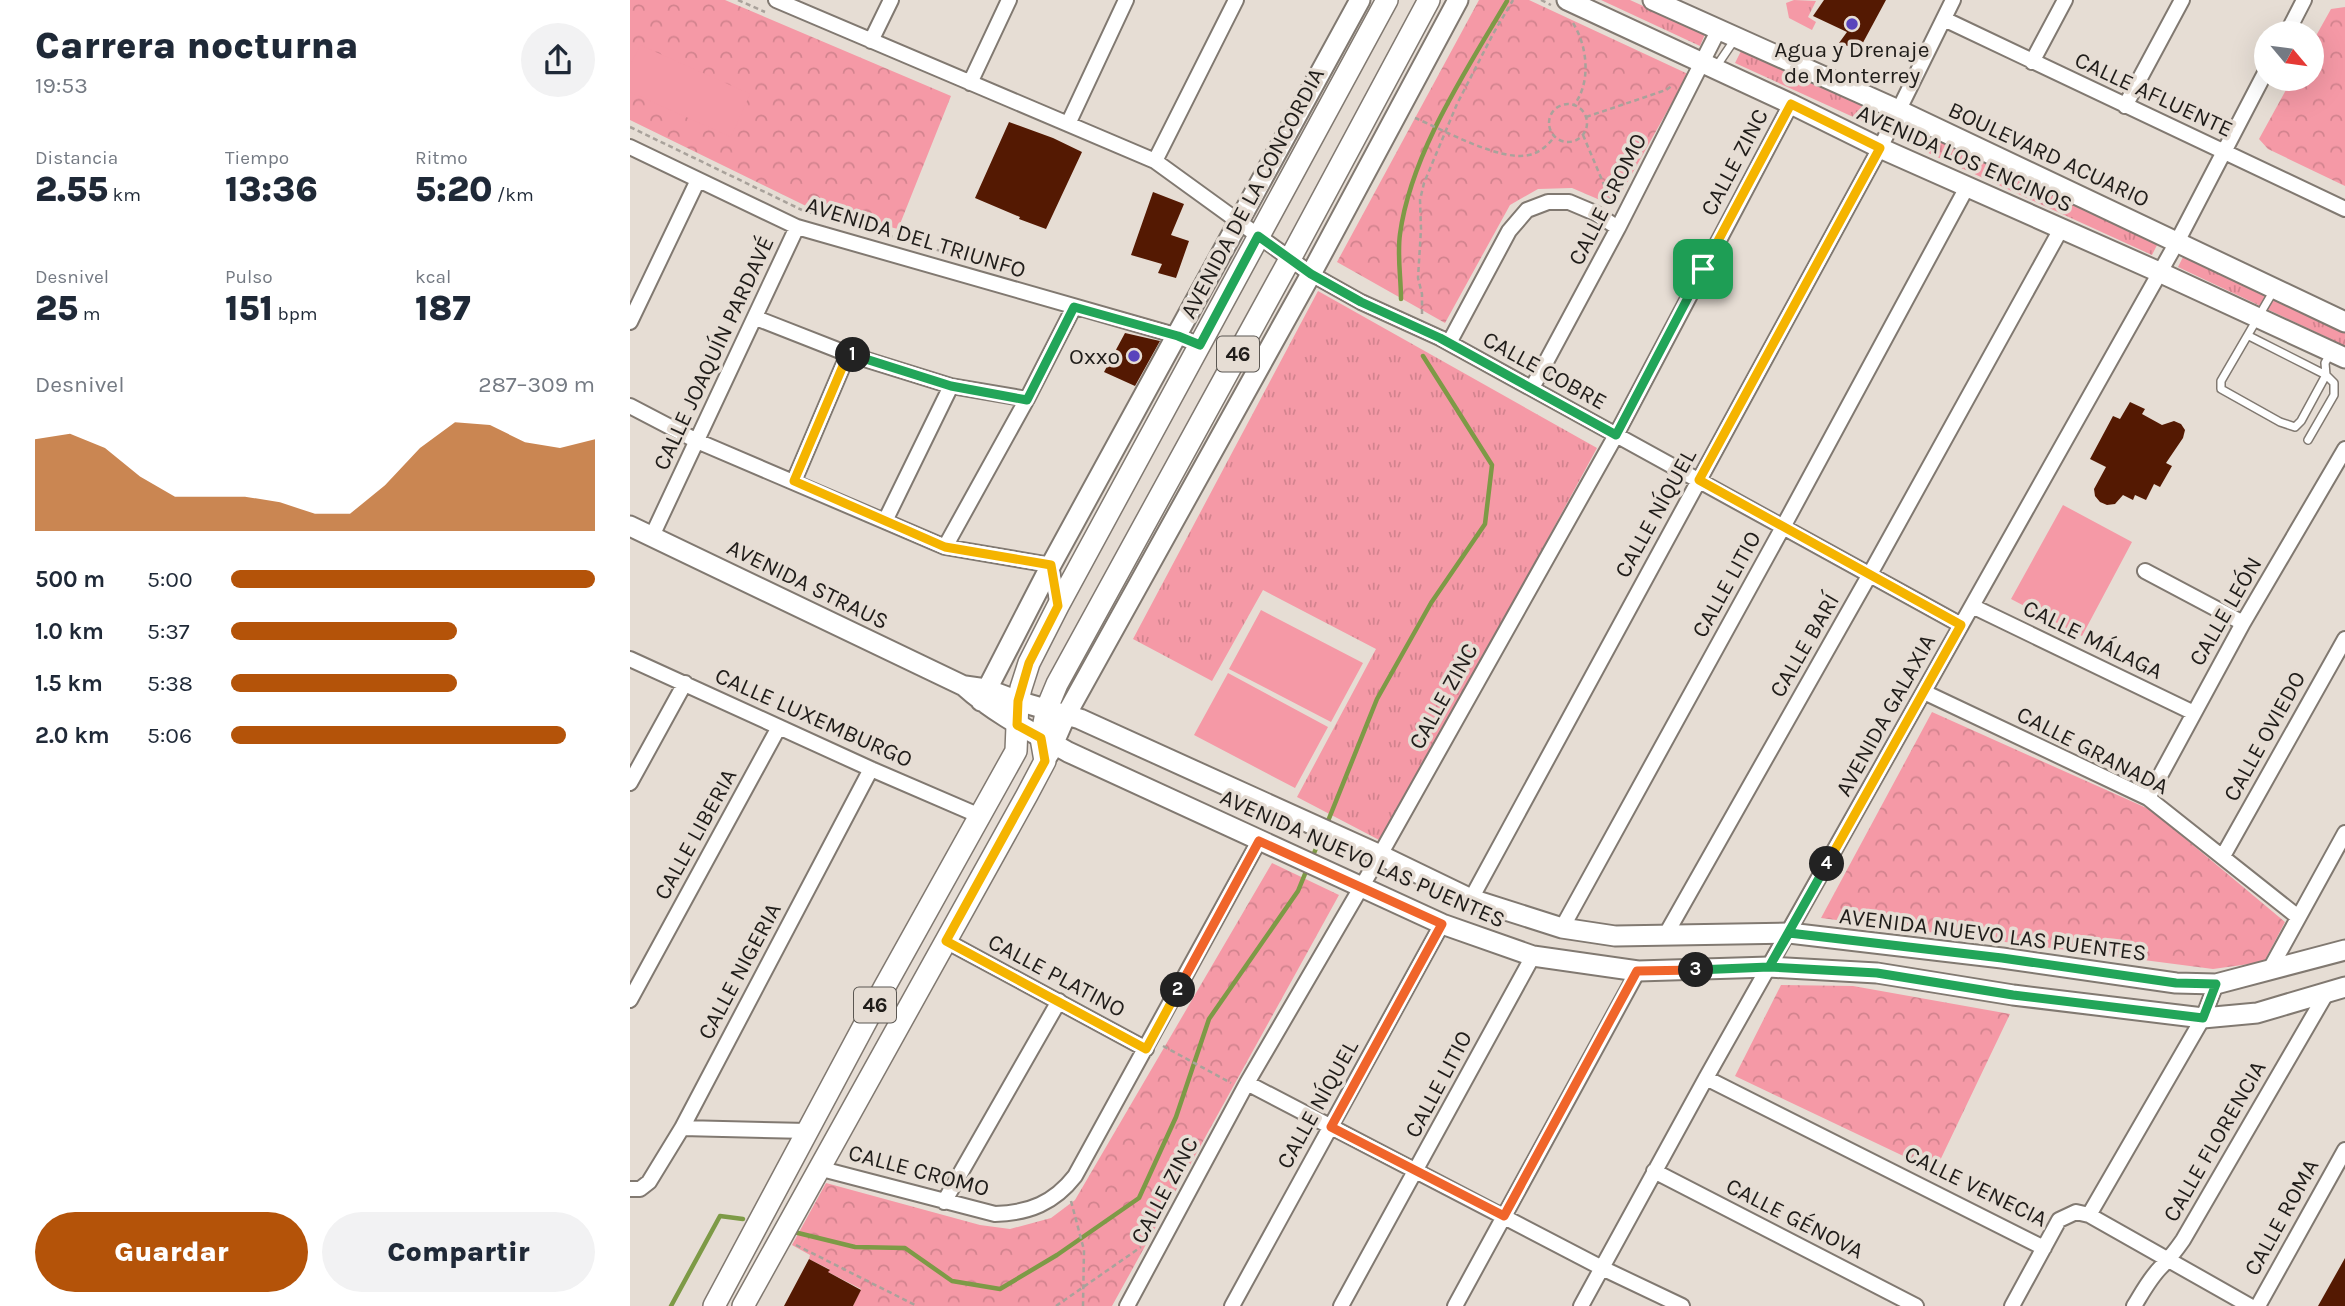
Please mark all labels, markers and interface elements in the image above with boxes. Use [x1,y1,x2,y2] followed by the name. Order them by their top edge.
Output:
[1844,16,1860,32] marker: Agua y Drenaje de Monterrey
[2254,21,2324,91] north arrow
[2254,21,2324,91] map controls
[35,23,359,68] text: Carrera nocturna
[521,23,595,97] button: share
[1774,36,1930,89] place label: Agua y Drenaje de Monterrey
[2070,46,2237,143] street label: CALLE AFLUENTE
[1175,63,1330,323] street label: AVENIDA DE LA CONCORDIA
[35,72,88,99] text: 19:53
[1944,96,2154,213] street label: BOULEVARD ACUARIO
[1853,99,2077,218] street label: AVENIDA LOS ENCINOS
[1695,104,1774,220] street label: CALLE ZINC
[1563,129,1652,270] street label: CALLE CROMO
[35,147,118,169] text: Distancia
[225,147,289,169] text: Tiempo
[415,147,468,169] text: Ritmo
[35,169,108,210] text: 2.55
[225,169,318,210] text: 13:36
[415,169,493,210] text: 5:20
[108,184,141,206] text: km
[493,184,534,206] text: /km
[803,191,1029,284] street label: AVENIDA DEL TRIUNFO
[647,232,780,474] street label: CALLE JOAQUÍN PARDAVÉ
[1673,239,1733,299] pin
[1684,250,1722,288] icon: arrive
[35,266,109,288] text: Desnivel
[225,266,273,288] text: Pulso
[415,266,451,288] text: kcal
[35,288,78,329] text: 25
[225,288,273,329] text: 151
[415,288,471,329] text: 187
[78,303,100,325] text: m
[273,303,318,325] text: bpm
[1478,325,1611,416] street label: CALLE COBRE
[1217,336,1259,372] road number: 46
[836,338,871,372] pin: 1
[849,343,856,365] text: 1
[1069,343,1120,370] place label: Oxxo
[1126,348,1142,364] marker: Oxxo
[35,371,125,398] text: Desnivel
[478,371,595,398] text: 287–309 m
[1609,444,1702,582] street label: CALLE NÍQUEL
[1686,526,1767,642] street label: CALLE LITIO
[723,534,893,635] street label: AVENIDA STRAUS
[2183,552,2267,671] street label: CALLE LEÓN
[35,566,105,593] text: 500 m
[147,566,193,593] text: 5:00
[1764,588,1845,702] street label: CALLE BARÍ
[2019,594,2167,685] street label: CALLE MÁLAGA
[35,618,104,645] text: 1.0 km
[147,618,190,645] text: 5:37
[1830,630,1941,801] street label: AVENIDA GALAXIA
[1403,638,1484,754] street label: CALLE ZINC
[711,662,917,773] street label: CALLE LUXEMBURGO
[2218,667,2311,806] street label: CALLE OVIEDO
[35,670,103,697] text: 1.5 km
[147,670,193,697] text: 5:38
[2012,701,2173,800] street label: CALLE GRANADA
[35,722,110,749] text: 2.0 km
[147,722,192,749] text: 5:06
[648,764,742,904] street label: CALLE LIBERIA
[1216,783,1510,934] street label: AVENIDA NUEVO LAS PUENTES
[1810,846,1844,882] pin: 4
[1821,852,1832,874] text: 4
[692,898,787,1044] street label: CALLE NIGERIA
[1838,902,2148,967] street label: AVENIDA NUEVO LAS PUENTES
[984,928,1130,1023] street label: CALLE PLATINO
[1678,953,1714,988] pin: 3
[1690,958,1701,980] text: 3
[1160,972,1196,1007] pin: 2
[1172,978,1183,1000] text: 2
[854,988,896,1023] road number: 46
[1399,1026,1478,1142] street label: CALLE LITIO
[1271,1035,1364,1173] street label: CALLE NÍQUEL
[2157,1056,2271,1227] street label: CALLE FLORENCIA
[1125,1132,1204,1248] street label: CALLE ZINC
[846,1139,992,1202] street label: CALLE CROMO
[1900,1140,2052,1233] street label: CALLE VENECIA
[2238,1154,2324,1280] street label: CALLE ROMA
[1721,1172,1868,1265] street label: CALLE GÉNOVA
[35,1212,308,1292] button: Guardar
[322,1212,595,1292] button: Compartir

